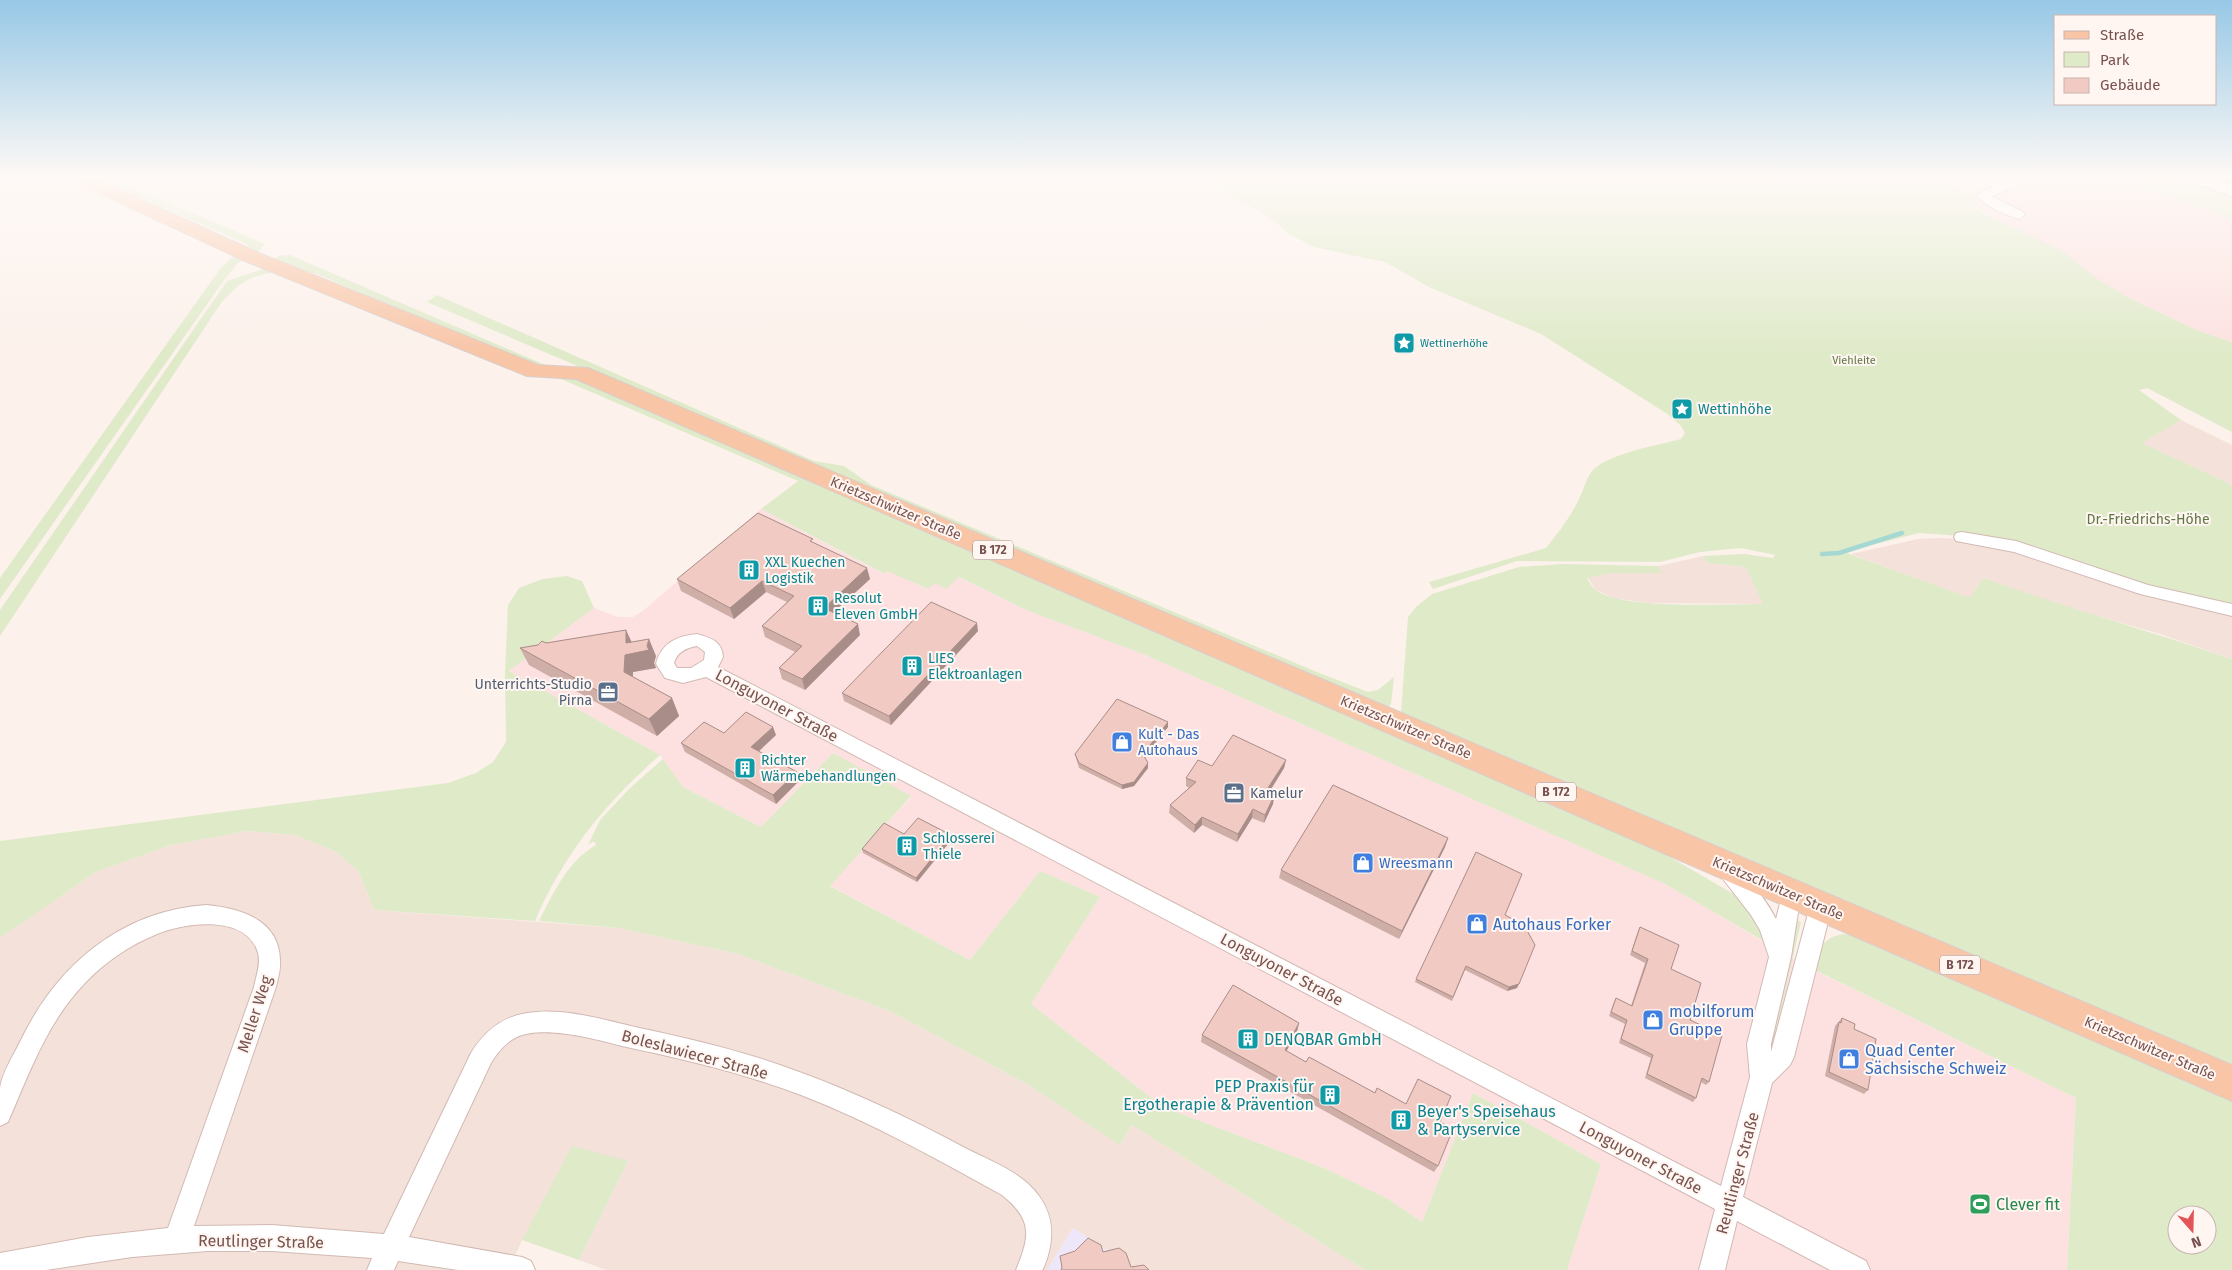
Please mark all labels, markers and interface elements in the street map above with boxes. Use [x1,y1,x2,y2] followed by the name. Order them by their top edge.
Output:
[2054,15,2217,105] legend
[2100,26,2144,44] text: Straße
[2100,51,2130,69] text: Park
[2100,76,2160,94] text: Gebäude
[1392,331,1416,355] place icon: Wettinerhöhe
[1420,337,1488,350] place label: Wettinerhöhe
[1832,354,1876,367] park label: Viehleite
[1670,397,1694,421] place icon: Wettinhöhe
[1698,401,1772,418] place label: Wettinhöhe
[828,473,964,544] street label: Krietzschwitzer Straße
[2086,511,2210,528] park label: Dr.-Friedrichs-Höhe
[973,540,1013,560] road number: B 172
[765,554,845,587] place label: XXL Kuechen Logistik
[737,558,761,582] building icon: XXL Kuechen Logistik
[834,590,918,623] place label: Resolut Eleven GmbH
[806,594,830,618] building icon: Resolut Eleven GmbH
[928,650,1023,683] place label: LIES Elektroanlagen
[900,654,924,678] building icon: LIES Elektroanlagen
[712,665,841,746] street label: Longuyoner Straße
[475,676,592,709] place label: Unterrichts-Studio Pirna
[596,680,620,704] office icon: Unterrichts-Studio Pirna
[1338,692,1474,763] street label: Krietzschwitzer Straße
[1138,726,1200,759] place label: Kult - Das Autohaus
[1110,730,1134,754] shop icon: Kult - Das Autohaus
[761,752,896,785] place label: Richter Wärmebehandlungen
[733,756,757,780] building icon: Richter Wärmebehandlungen
[1222,781,1246,805] office icon: Kamelur
[1536,782,1576,802] road number: B 172
[1250,785,1304,802] place label: Kamelur
[923,830,995,863] place label: Schlosserei Thiele
[895,834,919,858] building icon: Schlosserei Thiele
[1351,851,1375,875] shop icon: Wreesmann
[1710,853,1846,924] street label: Krietzschwitzer Straße
[1379,855,1453,872] place label: Wreesmann
[1465,912,1489,936] shop icon: Autohaus Forker
[1493,915,1612,934] place label: Autohaus Forker
[1217,929,1346,1010] street label: Longuyoner Straße
[1940,956,1980,974] road number: B 172
[233,973,276,1055] street label: Meller Weg
[1669,1002,1755,1039] place label: mobilforum Gruppe
[1641,1008,1665,1032] shop icon: mobilforum Gruppe
[2082,1013,2218,1084] street label: Krietzschwitzer Straße
[619,1026,770,1083] street label: Boleslawiecer Straße
[1236,1027,1260,1051] building icon: DENQBAR GmbH
[1264,1030,1382,1049] place label: DENQBAR GmbH
[1865,1041,2006,1078] place label: Quad Center Sächsische Schweiz
[1837,1047,1861,1071] shop icon: Quad Center Sächsische Schweiz
[1123,1077,1315,1114] place label: PEP Praxis für Ergotherapie & Prävention
[1318,1083,1342,1107] building icon: PEP Praxis für Ergotherapie & Prävention
[1417,1102,1556,1139] place label: Beyer's Speisehaus & Partyservice
[1389,1108,1413,1132] building icon: Beyer's Speisehaus & Partyservice
[1712,1110,1763,1236] street label: Reutlinger Straße
[1576,1117,1705,1198] street label: Longuyoner Straße
[1968,1192,1992,1216] sports icon: Clever fit
[1996,1195,2060,1214] place label: Clever fit
[2167,1205,2217,1255] north arrow
[198,1231,324,1252] street label: Reutlinger Straße
[2189,1232,2204,1251] text: N

